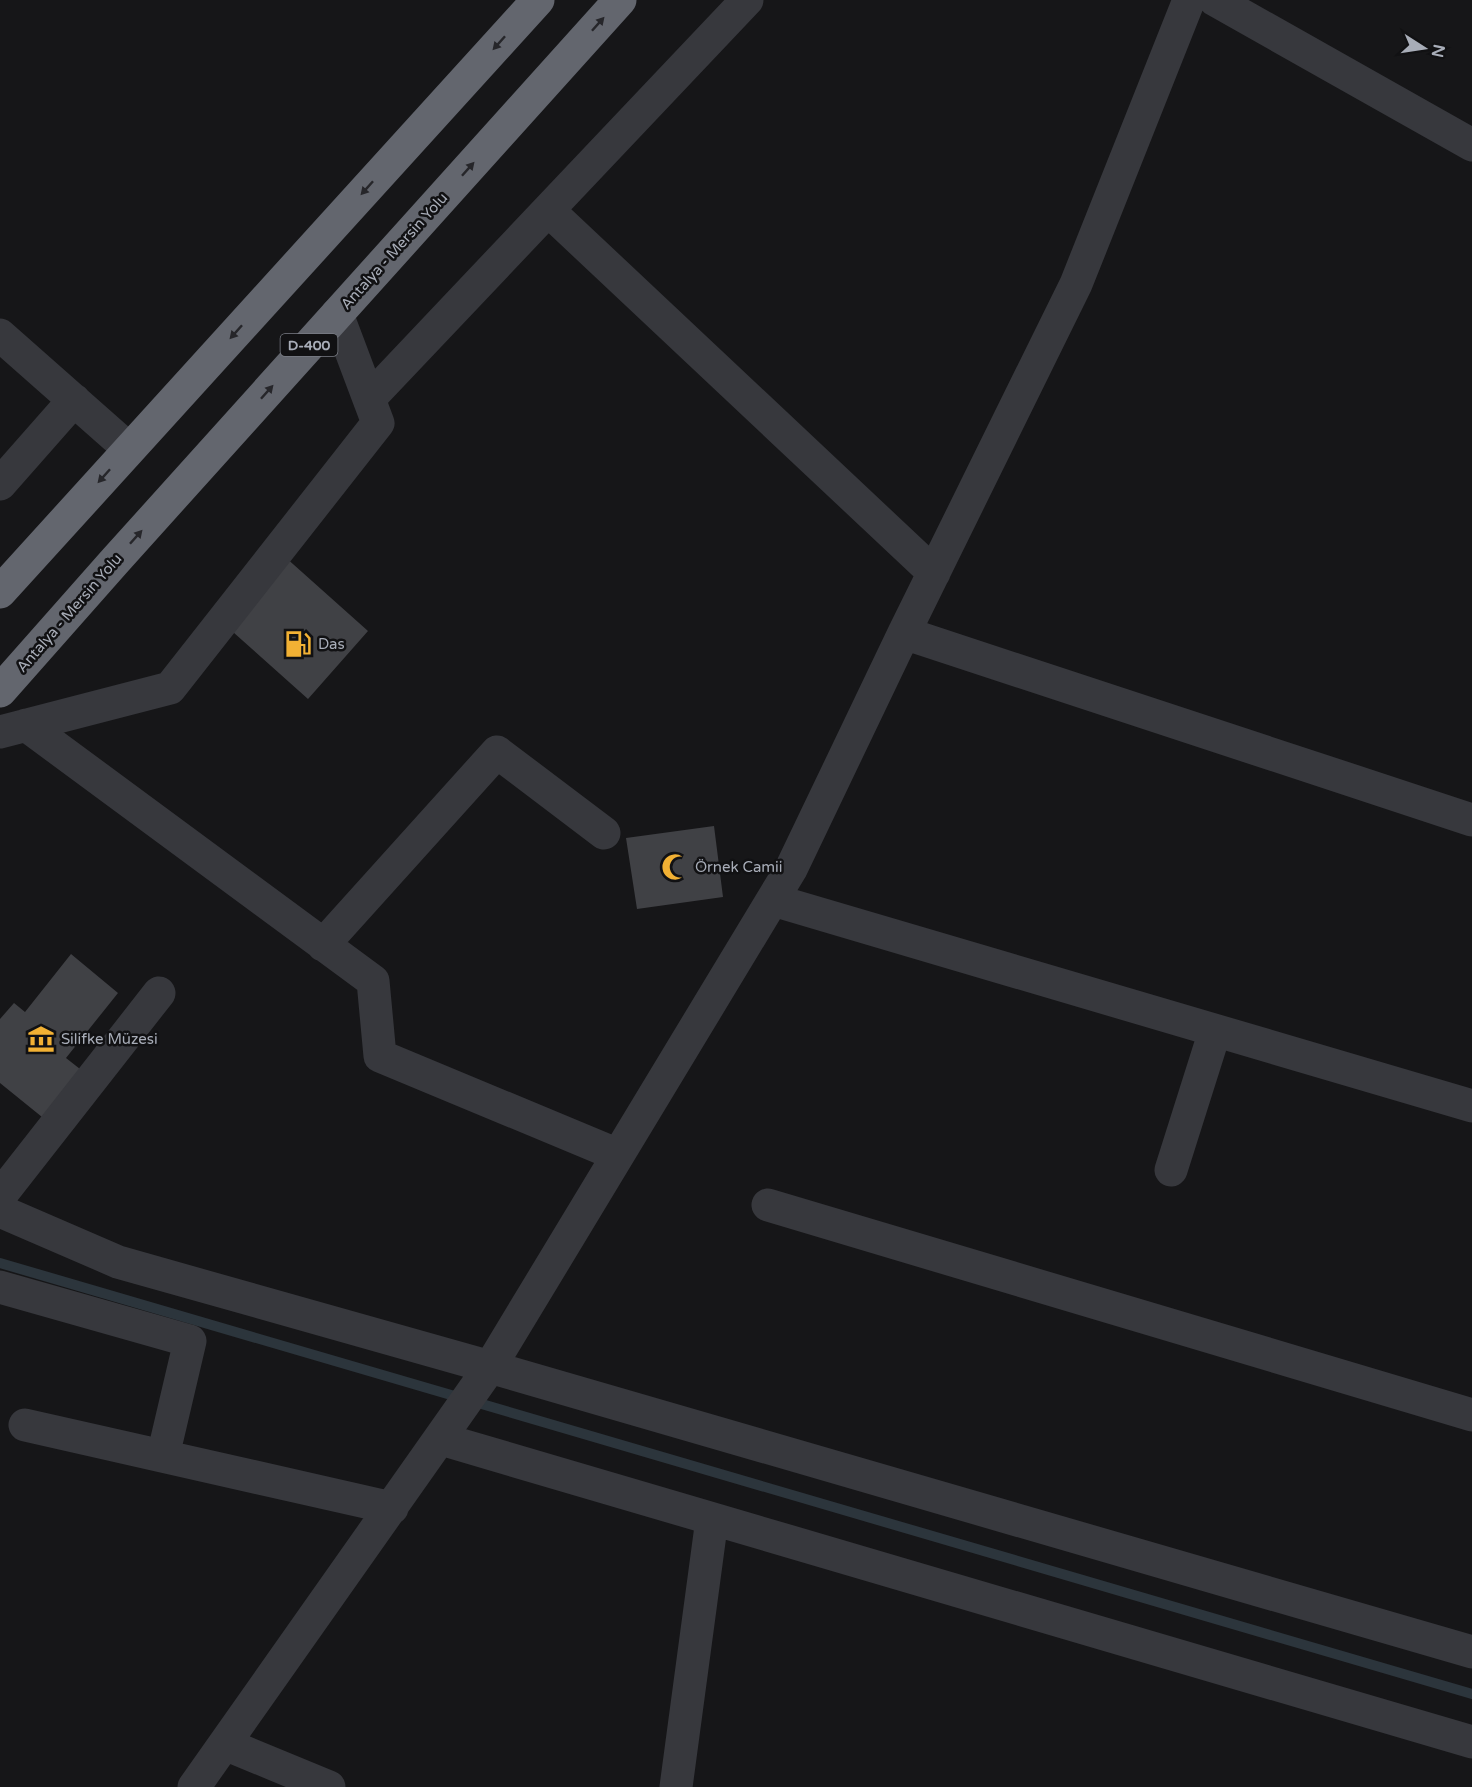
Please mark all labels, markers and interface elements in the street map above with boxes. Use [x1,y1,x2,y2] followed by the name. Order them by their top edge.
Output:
[591,17,605,32] one-way arrow
[1394,18,1454,78] north arrow
[492,36,506,51] one-way arrow
[1427,43,1449,59] text: N
[460,162,474,176] one-way arrow
[360,180,374,195] one-way arrow
[337,189,451,313] street label: Antalya - Mersin Yolu
[229,324,243,339] one-way arrow
[280,334,338,356] road number: D-400
[260,385,273,400] one-way arrow
[98,468,112,482] one-way arrow
[129,530,142,545] one-way arrow
[13,550,125,676] street label: Antalya - Mersin Yolu
[283,629,313,659] fuel station icon: Das
[318,635,345,653] place label: Das
[660,852,690,882] mosque icon: Örnek Camii
[695,858,783,876] place label: Örnek Camii
[26,1024,56,1054] museum icon: Silifke Müzesi
[61,1030,158,1048] place label: Silifke Müzesi

